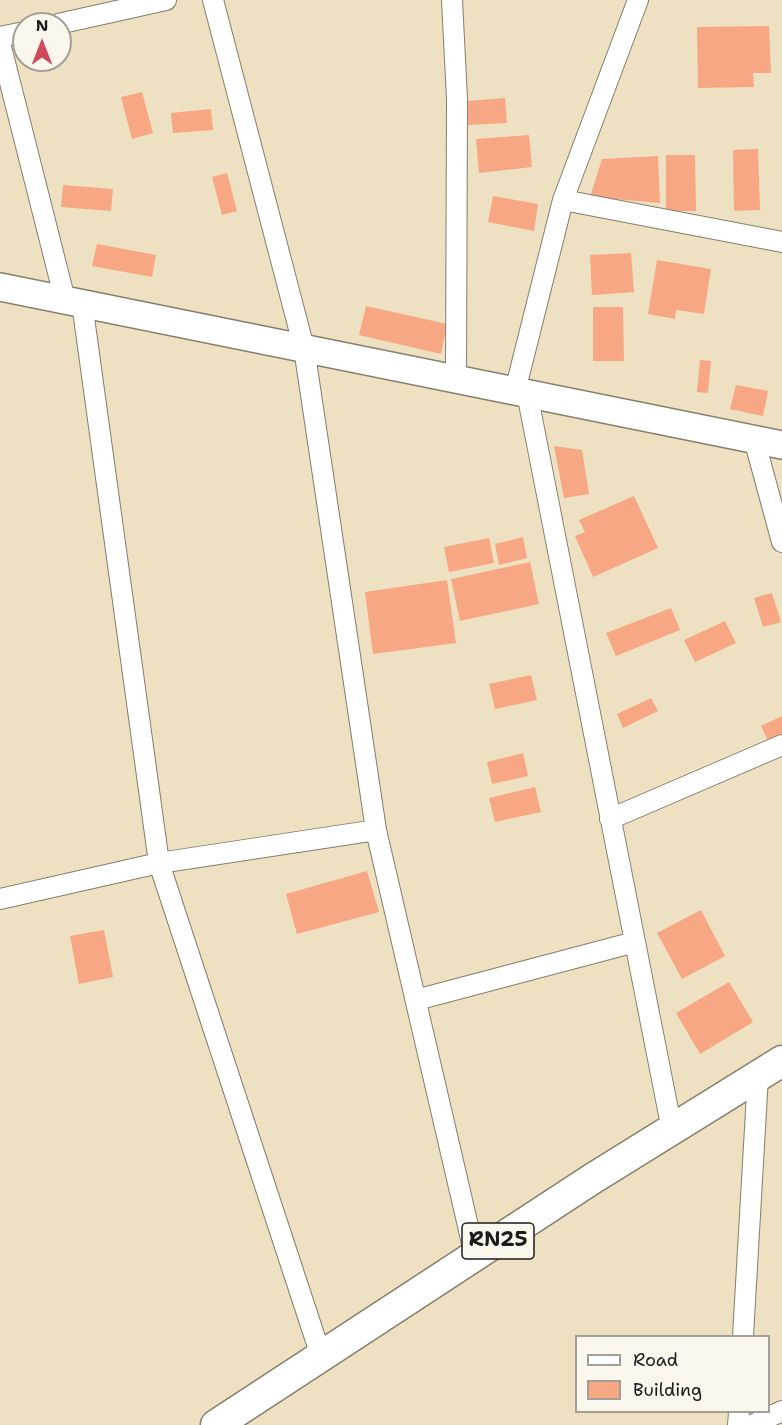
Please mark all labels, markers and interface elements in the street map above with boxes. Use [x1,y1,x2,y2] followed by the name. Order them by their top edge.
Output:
[12,12,72,72] north arrow
[36,15,48,36] text: N
[462,1223,534,1259] road number: RN25
[575,1335,770,1413] legend
[633,1348,678,1372] text: Road
[633,1378,702,1402] text: Building

